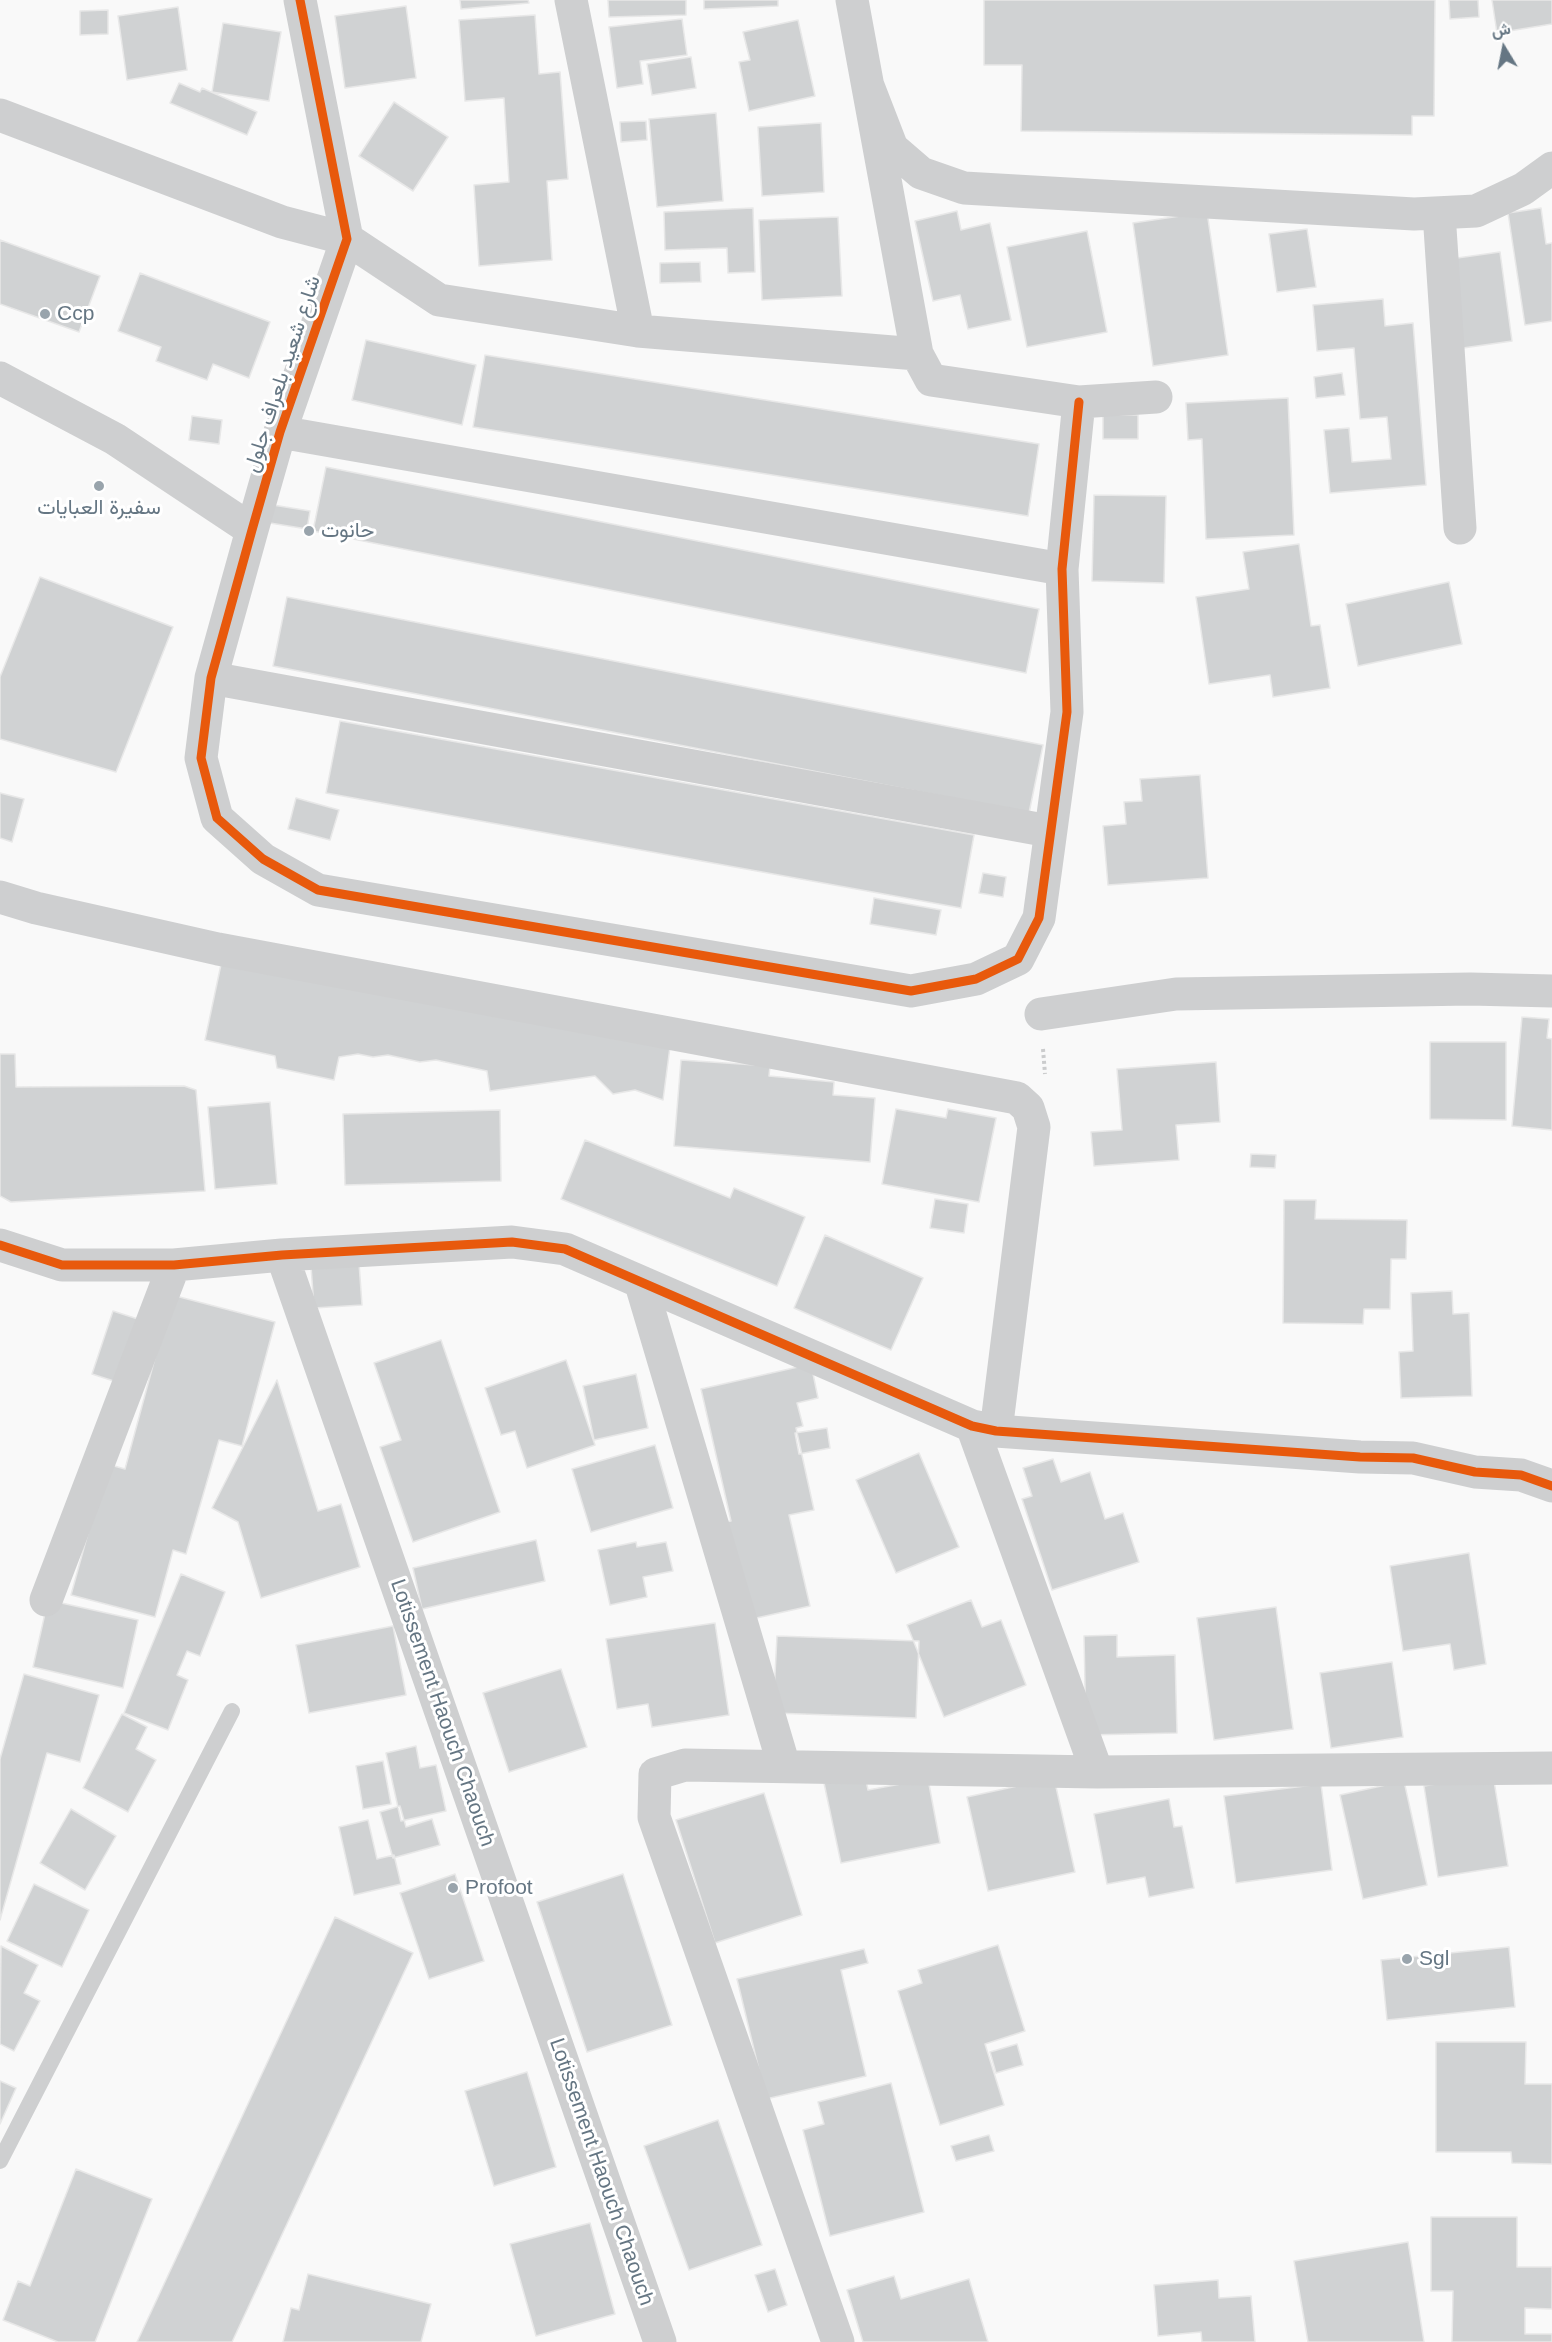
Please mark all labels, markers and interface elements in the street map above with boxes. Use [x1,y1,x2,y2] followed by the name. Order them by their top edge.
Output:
[1474,18,1534,78] north arrow
[1490,20,1512,40] text: ش
[239,273,327,475] street label: شارع شعيد بلعراف جلول
[57,301,94,327] place label: Ccp
[38,307,52,321] marker: Ccp
[92,479,106,493] marker: سفيرة العبايات
[37,495,161,521] place label: سفيرة العبايات
[321,518,374,544] place label: حانوت
[302,524,316,538] marker: حانوت
[384,1576,500,1850] street label: Lotissement Haouch Chaouch
[465,1875,533,1901] place label: Profoot
[446,1881,460,1895] marker: Profoot
[1419,1946,1449,1972] place label: Sgl
[1400,1952,1414,1966] marker: Sgl
[543,2035,659,2309] street label: Lotissement Haouch Chaouch

